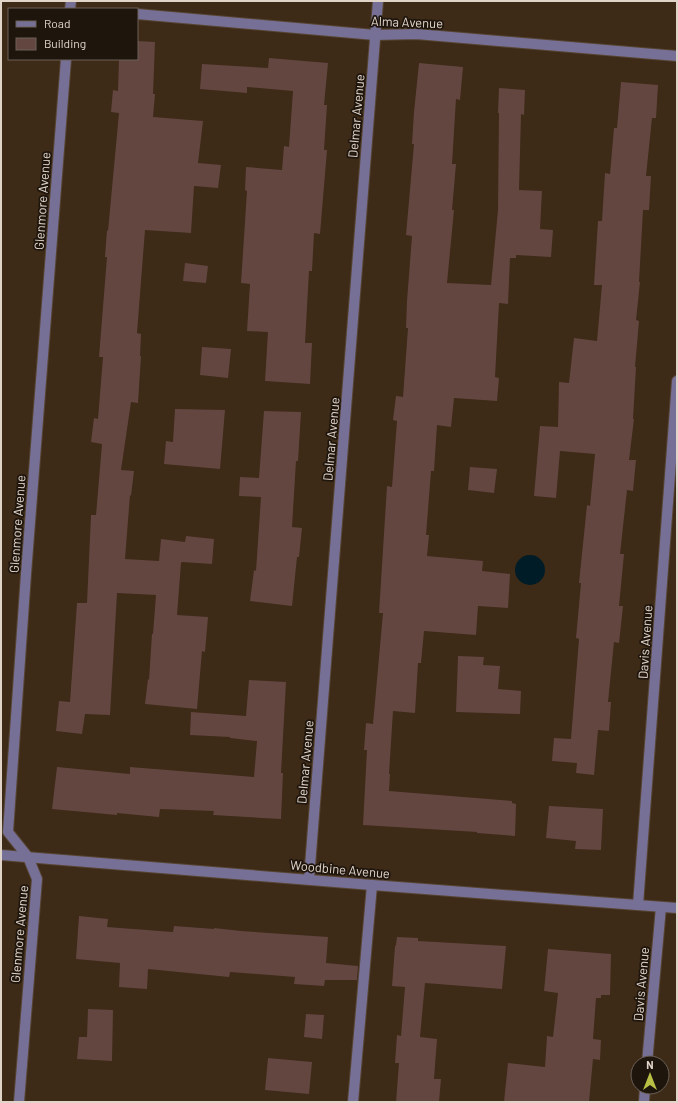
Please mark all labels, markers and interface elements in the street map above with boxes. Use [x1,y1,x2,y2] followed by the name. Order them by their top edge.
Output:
[8,8,138,60] legend
[371,13,443,31] street label: Alma Avenue
[44,16,71,30] text: Road
[44,36,86,50] text: Building
[344,73,368,159] street label: Delmar Avenue
[31,151,53,251] street label: Glenmore Avenue
[319,396,343,482] street label: Delmar Avenue
[6,474,28,574] street label: Glenmore Avenue
[634,604,656,680] street label: Davis Avenue
[293,719,317,805] street label: Delmar Avenue
[289,857,391,881] street label: Woodbine Avenue
[7,884,31,984] street label: Glenmore Avenue
[630,946,652,1022] street label: Davis Avenue
[630,1055,670,1095] north arrow
[646,1058,654,1071] text: N

